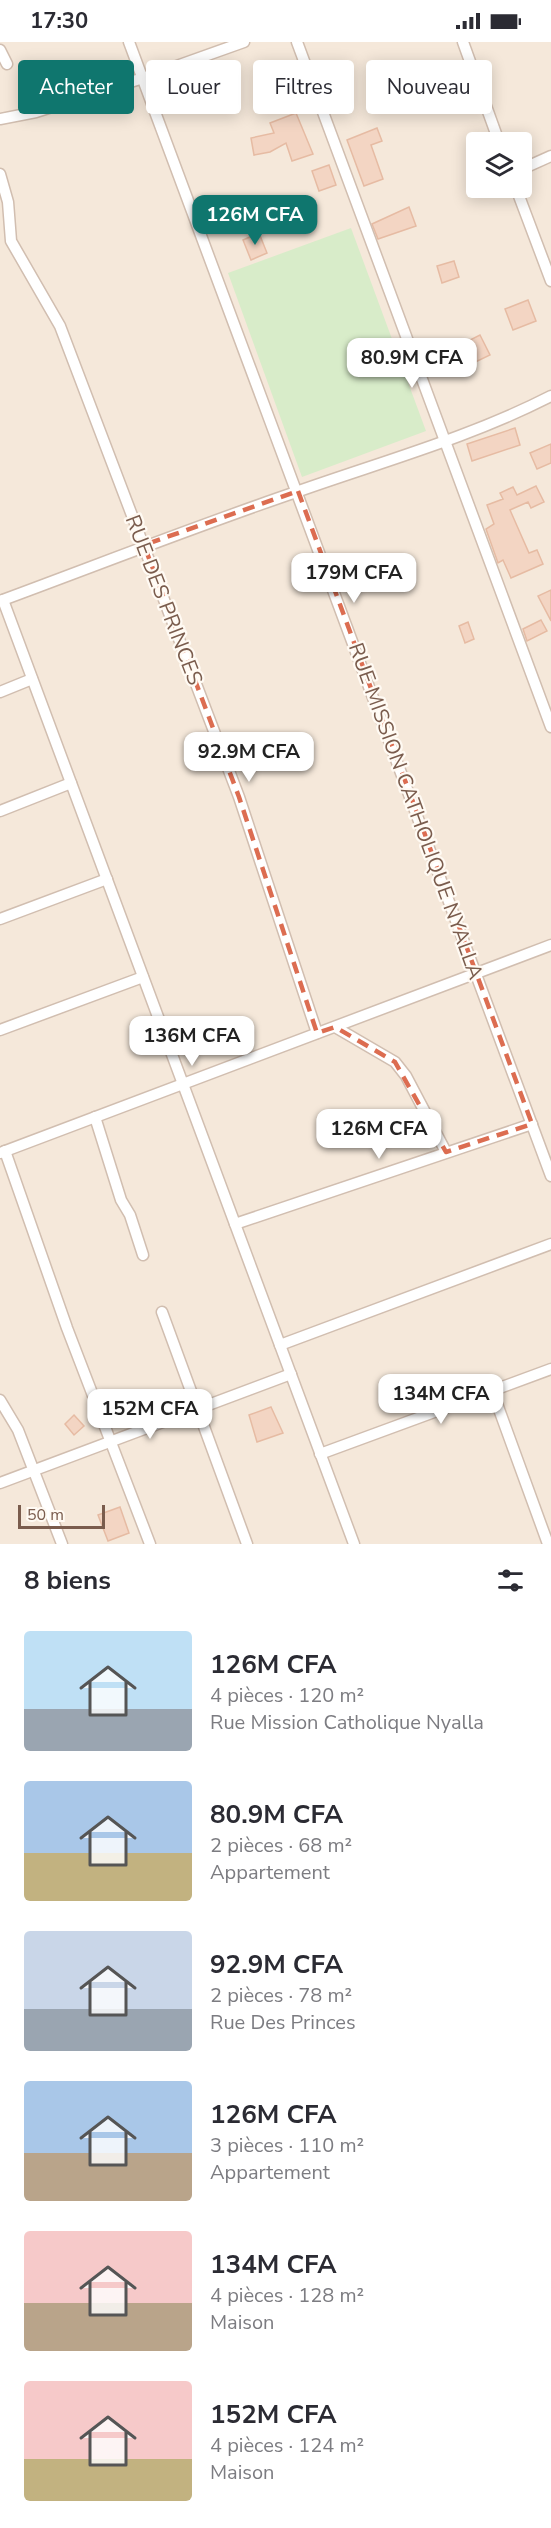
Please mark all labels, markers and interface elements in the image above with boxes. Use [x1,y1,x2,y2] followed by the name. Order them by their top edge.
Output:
[30,6,88,36] text: 17:30
[18,60,134,114] chip: Acheter
[146,60,241,114] chip: Louer
[253,60,354,114] chip: Filtres
[366,60,492,114] chip: Nouveau
[466,132,532,198] map controls
[466,132,532,198] button: layers
[193,195,317,246] pin: 126M CFA
[206,201,304,228] text: 126M CFA
[343,338,481,389] pin: 80.9M CFA
[361,344,463,371] text: 80.9M CFA
[119,511,209,689] street label: RUE DES PRINCES
[292,553,416,604] pin: 179M CFA
[305,559,403,586] text: 179M CFA
[342,639,490,983] street label: RUE MISSION CATHOLIQUE NYALLA
[180,732,318,783] pin: 92.9M CFA
[198,738,300,765] text: 92.9M CFA
[130,1016,254,1067] pin: 136M CFA
[143,1022,241,1049] text: 136M CFA
[317,1109,441,1160] pin: 126M CFA
[330,1115,428,1142] text: 126M CFA
[379,1374,503,1425] pin: 134M CFA
[392,1380,490,1407] text: 134M CFA
[88,1389,212,1440] pin: 152M CFA
[101,1395,199,1422] text: 152M CFA
[18,1502,105,1530] scale bar
[27,1504,64,1526] text: 50 m
[24,1563,111,1598] text: 8 biens
[494,1564,527,1597] icon: filters
[210,1647,337,1682] text: 126M CFA
[72,1655,144,1727] icon: home
[210,1682,364,1709] text: 4 pièces · 120 m²
[210,1709,484,1736] text: Rue Mission Catholique Nyalla
[210,1797,343,1832] text: 80.9M CFA
[72,1805,144,1877] icon: home
[210,1832,352,1859] text: 2 pièces · 68 m²
[210,1859,330,1886] text: Appartement
[210,1947,343,1982] text: 92.9M CFA
[72,1955,144,2027] icon: home
[210,1982,352,2009] text: 2 pièces · 78 m²
[210,2009,356,2036] text: Rue Des Princes
[210,2097,337,2132] text: 126M CFA
[72,2105,144,2177] icon: home
[210,2132,364,2159] text: 3 pièces · 110 m²
[210,2159,330,2186] text: Appartement
[210,2247,337,2282] text: 134M CFA
[72,2255,144,2327] icon: home
[210,2282,364,2309] text: 4 pièces · 128 m²
[210,2309,274,2336] text: Maison
[210,2397,337,2432] text: 152M CFA
[72,2405,144,2477] icon: home
[210,2432,364,2459] text: 4 pièces · 124 m²
[210,2459,274,2486] text: Maison

